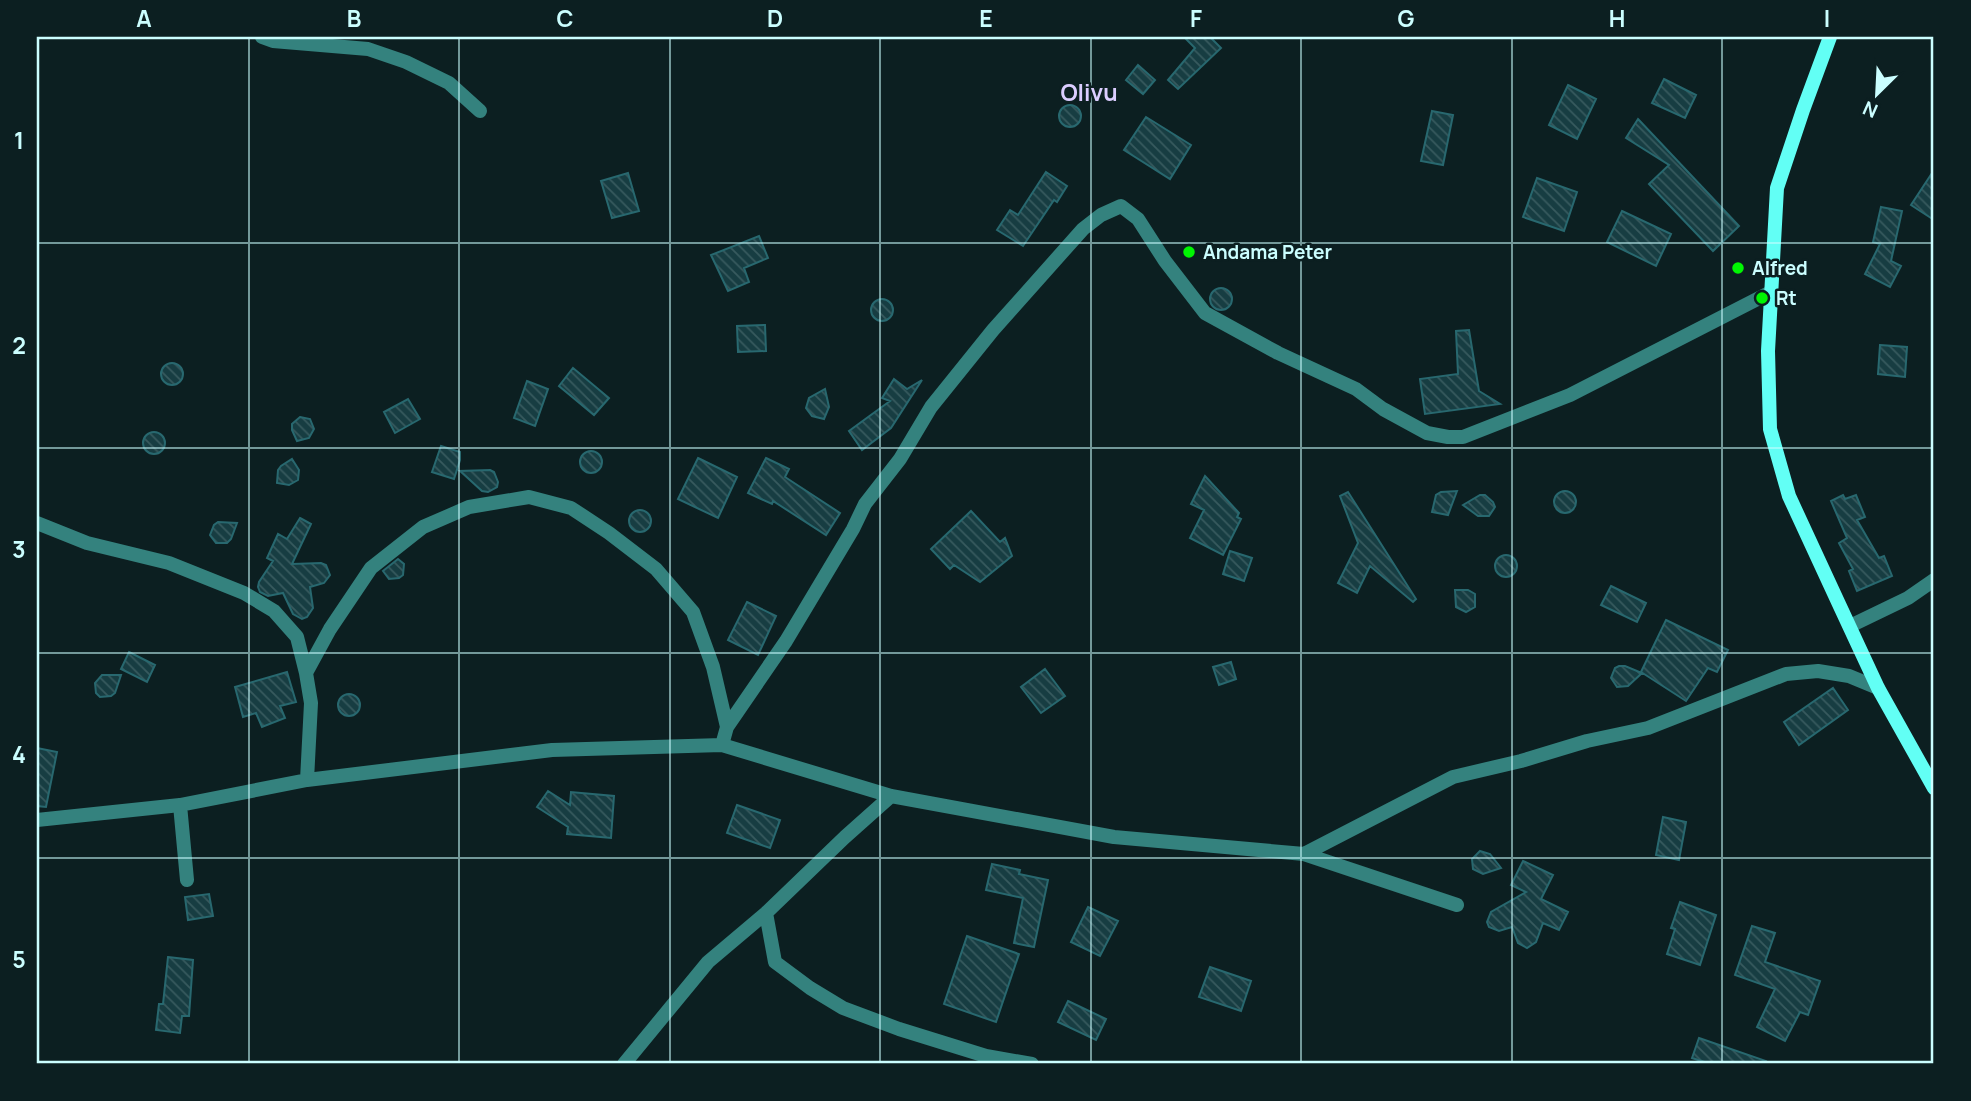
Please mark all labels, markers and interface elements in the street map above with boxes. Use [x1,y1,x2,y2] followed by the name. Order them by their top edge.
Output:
[136,2,152,34] text: A
[347,2,361,34] text: B
[557,2,574,34] text: C
[767,2,783,34] text: D
[979,2,993,34] text: E
[1190,2,1202,34] text: F
[1398,2,1415,34] text: G
[1609,2,1625,34] text: H
[1824,2,1830,34] text: I
[1842,60,1912,130] north arrow
[1060,76,1118,108] district label: Olivu
[1859,95,1882,124] text: N
[14,124,24,156] text: 1
[1203,239,1333,265] place label: Andama Peter
[1181,244,1197,260] marker: Andama Peter
[1752,255,1808,281] place label: Alfred
[1730,260,1746,276] marker: Alfred
[1776,285,1797,311] place label: Rt
[1754,290,1770,306] marker: Rt
[12,329,26,361] text: 2
[12,533,26,565] text: 3
[12,738,26,770] text: 4
[12,943,26,975] text: 5

